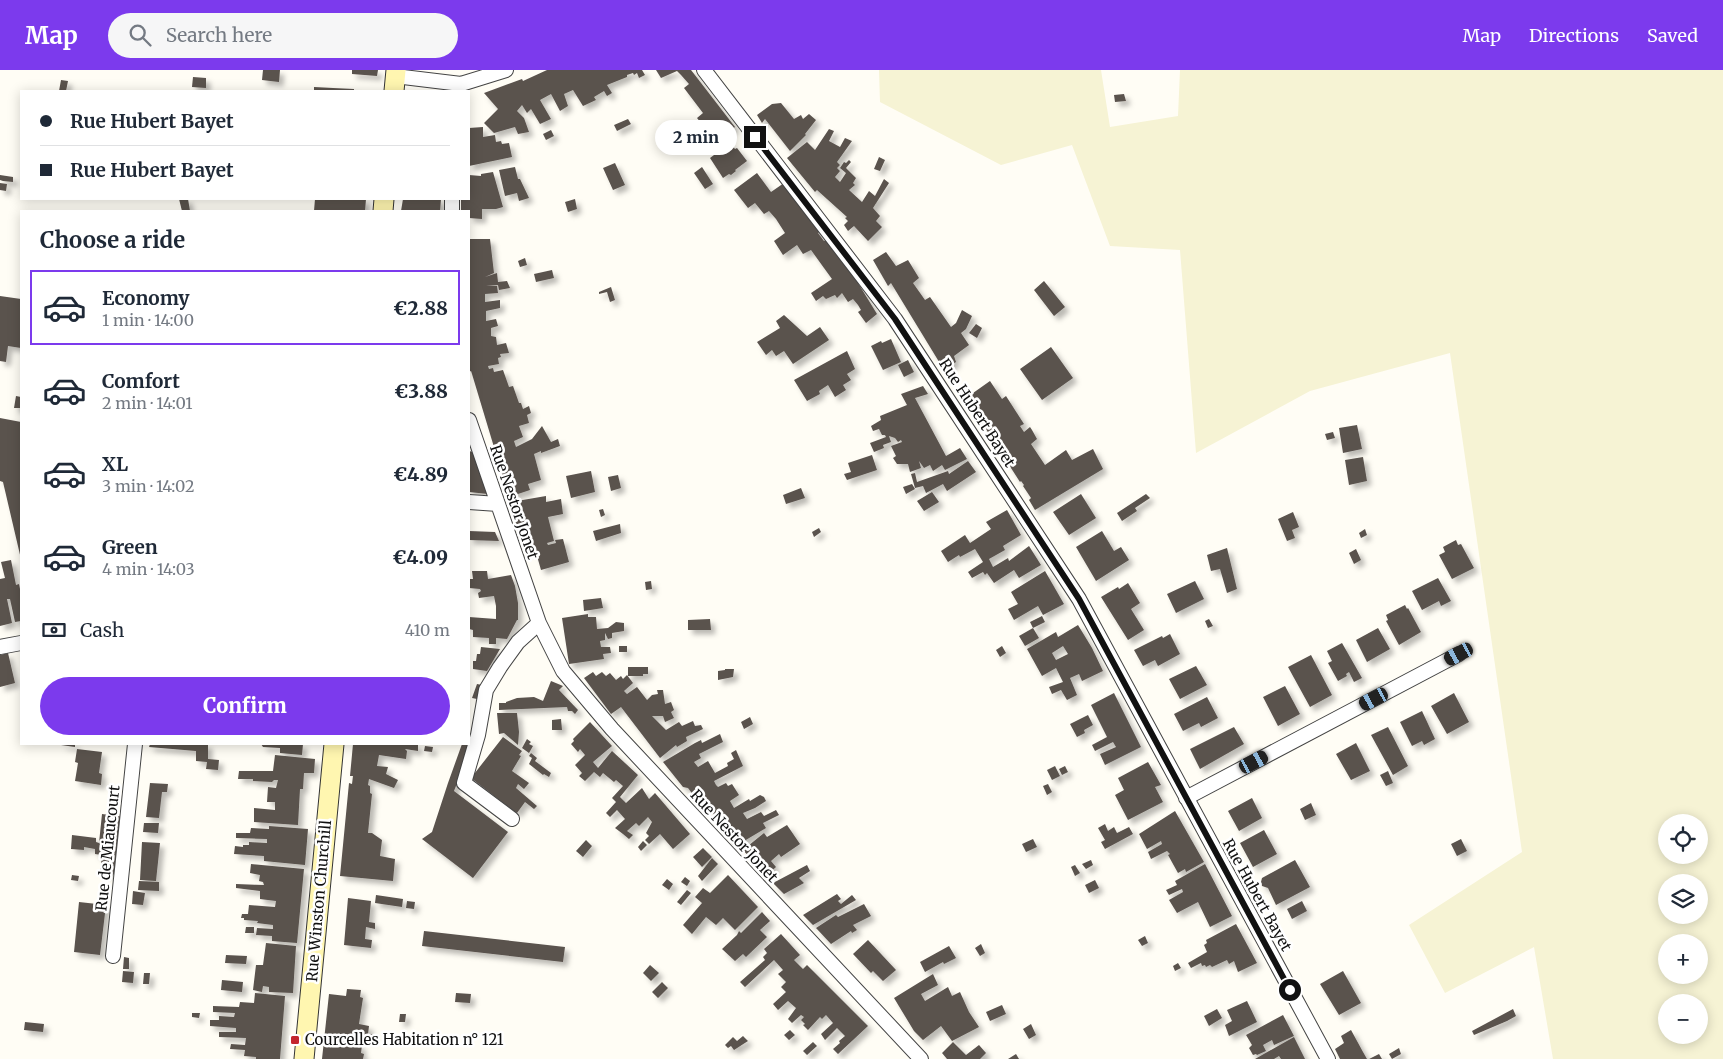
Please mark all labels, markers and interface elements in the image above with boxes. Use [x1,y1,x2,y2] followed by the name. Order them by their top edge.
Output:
[108,13,458,58] search box
[25,20,78,51] text: Map
[126,21,154,49] icon: search
[166,23,272,47] text: Search here
[1463,24,1501,47] text: Map
[1529,24,1619,47] text: Directions
[1647,24,1698,47] text: Saved
[70,109,234,133] text: Rue Hubert Bayet
[655,120,738,154] callout: 2 min
[744,126,766,148] route end
[673,127,719,147] text: 2 min
[70,158,234,182] text: Rue Hubert Bayet
[40,226,185,254] text: Choose a ride
[42,285,87,330] icon: car
[102,286,190,310] text: Economy
[393,296,448,320] text: €2.88
[102,310,194,330] text: 1 min · 14:00
[935,355,1020,471] street label: Rue Hubert Bayet
[42,368,87,413] icon: car
[102,369,180,393] text: Comfort
[394,379,448,403] text: €3.88
[102,393,192,413] text: 2 min · 14:01
[486,442,543,562] street label: Rue Nestor Jonet
[42,451,87,496] icon: car
[102,452,128,476] text: XL
[393,462,448,486] text: €4.89
[102,476,194,496] text: 3 min · 14:02
[42,534,87,579] icon: car
[102,535,158,559] text: Green
[392,545,448,569] text: €4.09
[102,559,195,579] text: 4 min · 14:03
[40,616,68,644] icon: cash
[80,618,124,642] text: Cash
[405,620,450,640] text: 410 m
[1442,640,1475,668] car
[40,677,450,735] button: Confirm
[1357,685,1390,713] car
[1237,748,1270,776] car
[91,784,124,912] street label: Rue de Miaucourt
[687,785,782,886] street label: Rue Nestor Jonet
[1658,814,1708,1044] map controls
[1658,814,1708,864] button: locate
[302,819,335,983] street label: Rue Winston Churchill
[1219,835,1296,954] street label: Rue Hubert Bayet
[1658,874,1708,924] button: layers
[1658,934,1708,984] button: +
[1279,979,1301,1001] route start
[1658,994,1708,1044] button: −
[305,1030,504,1049] place label: Courcelles Habitation n° 121
[289,1034,301,1046] marker: Courcelles Habitation n° 121

